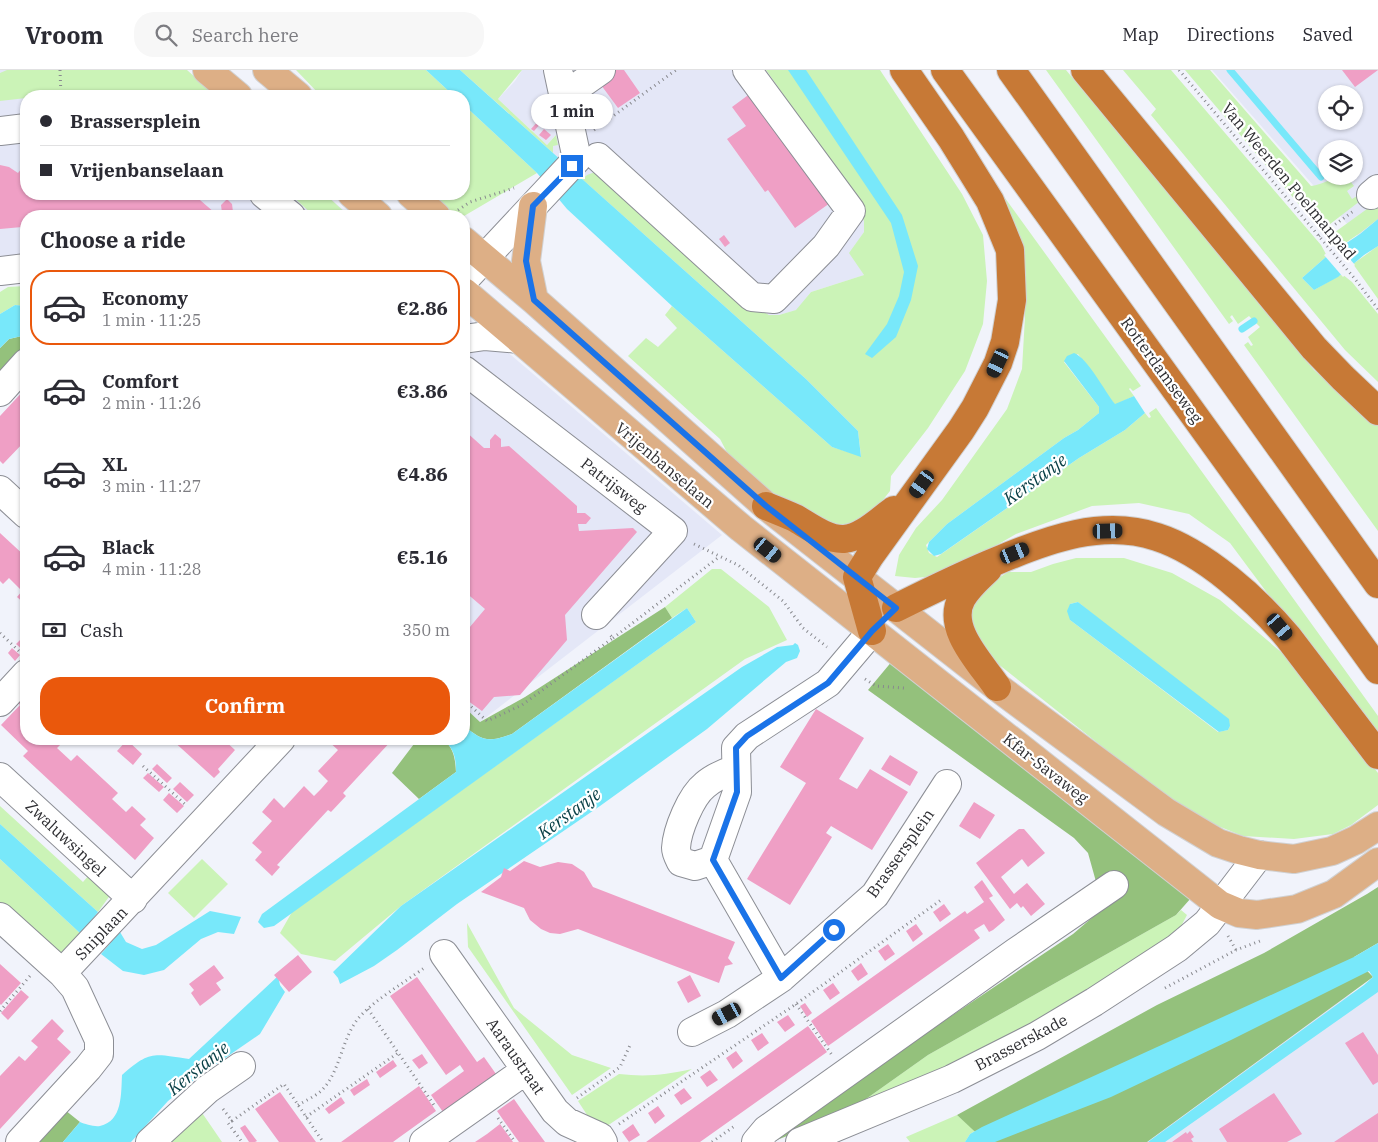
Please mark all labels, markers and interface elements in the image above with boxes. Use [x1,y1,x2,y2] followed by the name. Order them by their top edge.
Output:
[134,12,484,57] search box
[25,19,104,51] text: Vroom
[152,21,180,49] icon: search
[192,23,299,47] text: Search here
[1122,23,1159,46] text: Map
[1187,23,1275,46] text: Directions
[1303,23,1353,46] text: Saved
[1318,85,1363,185] map controls
[1318,85,1363,130] button: locate
[531,93,613,128] callout: 1 min
[1218,99,1361,264] street label: Van Weerden Poelmanpad
[550,101,594,121] text: 1 min
[70,109,200,133] text: Brassersplein
[1318,140,1363,185] button: layers
[561,155,583,177] route end
[70,158,224,182] text: Vrijenbanselaan
[40,225,186,254] text: Choose a ride
[42,285,87,330] icon: car
[102,286,188,310] text: Economy
[397,296,448,320] text: €2.86
[102,310,201,330] text: 1 min · 11:25
[1117,313,1207,427] street label: Rotterdamseweg
[984,346,1011,380] car
[42,368,87,413] icon: car
[102,369,179,393] text: Comfort
[397,379,448,403] text: €3.86
[102,393,201,413] text: 2 min · 11:26
[611,418,719,512] street label: Vrijenbanselaan
[998,448,1071,510] water label: Kerstanje
[42,451,87,496] icon: car
[102,452,128,476] text: XL
[577,453,651,517] street label: Patrijsweg
[397,462,448,486] text: €4.86
[907,467,936,501] car
[102,476,201,496] text: 3 min · 11:27
[1092,523,1123,539] car
[42,534,87,579] icon: car
[102,535,154,559] text: Black
[751,535,784,565] car
[998,540,1031,566] car
[397,545,448,569] text: €5.16
[102,559,201,579] text: 4 min · 11:28
[1264,611,1295,643] car
[40,616,68,644] icon: cash
[80,618,124,642] text: Cash
[402,620,450,640] text: 350 m
[40,677,450,735] button: Confirm
[999,728,1093,808] street label: Kfar-Savaweg
[532,782,605,844] water label: Kerstanje
[21,796,111,881] street label: Zwaluwsingel
[862,805,938,901] street label: Brassersplein
[71,902,131,964] street label: Sniplaan
[823,919,845,941] route start
[710,1000,743,1028] car
[971,1009,1071,1075] street label: Brasserskade
[482,1014,550,1098] street label: Aaraustraat
[162,1036,234,1100] water label: Kerstanje

